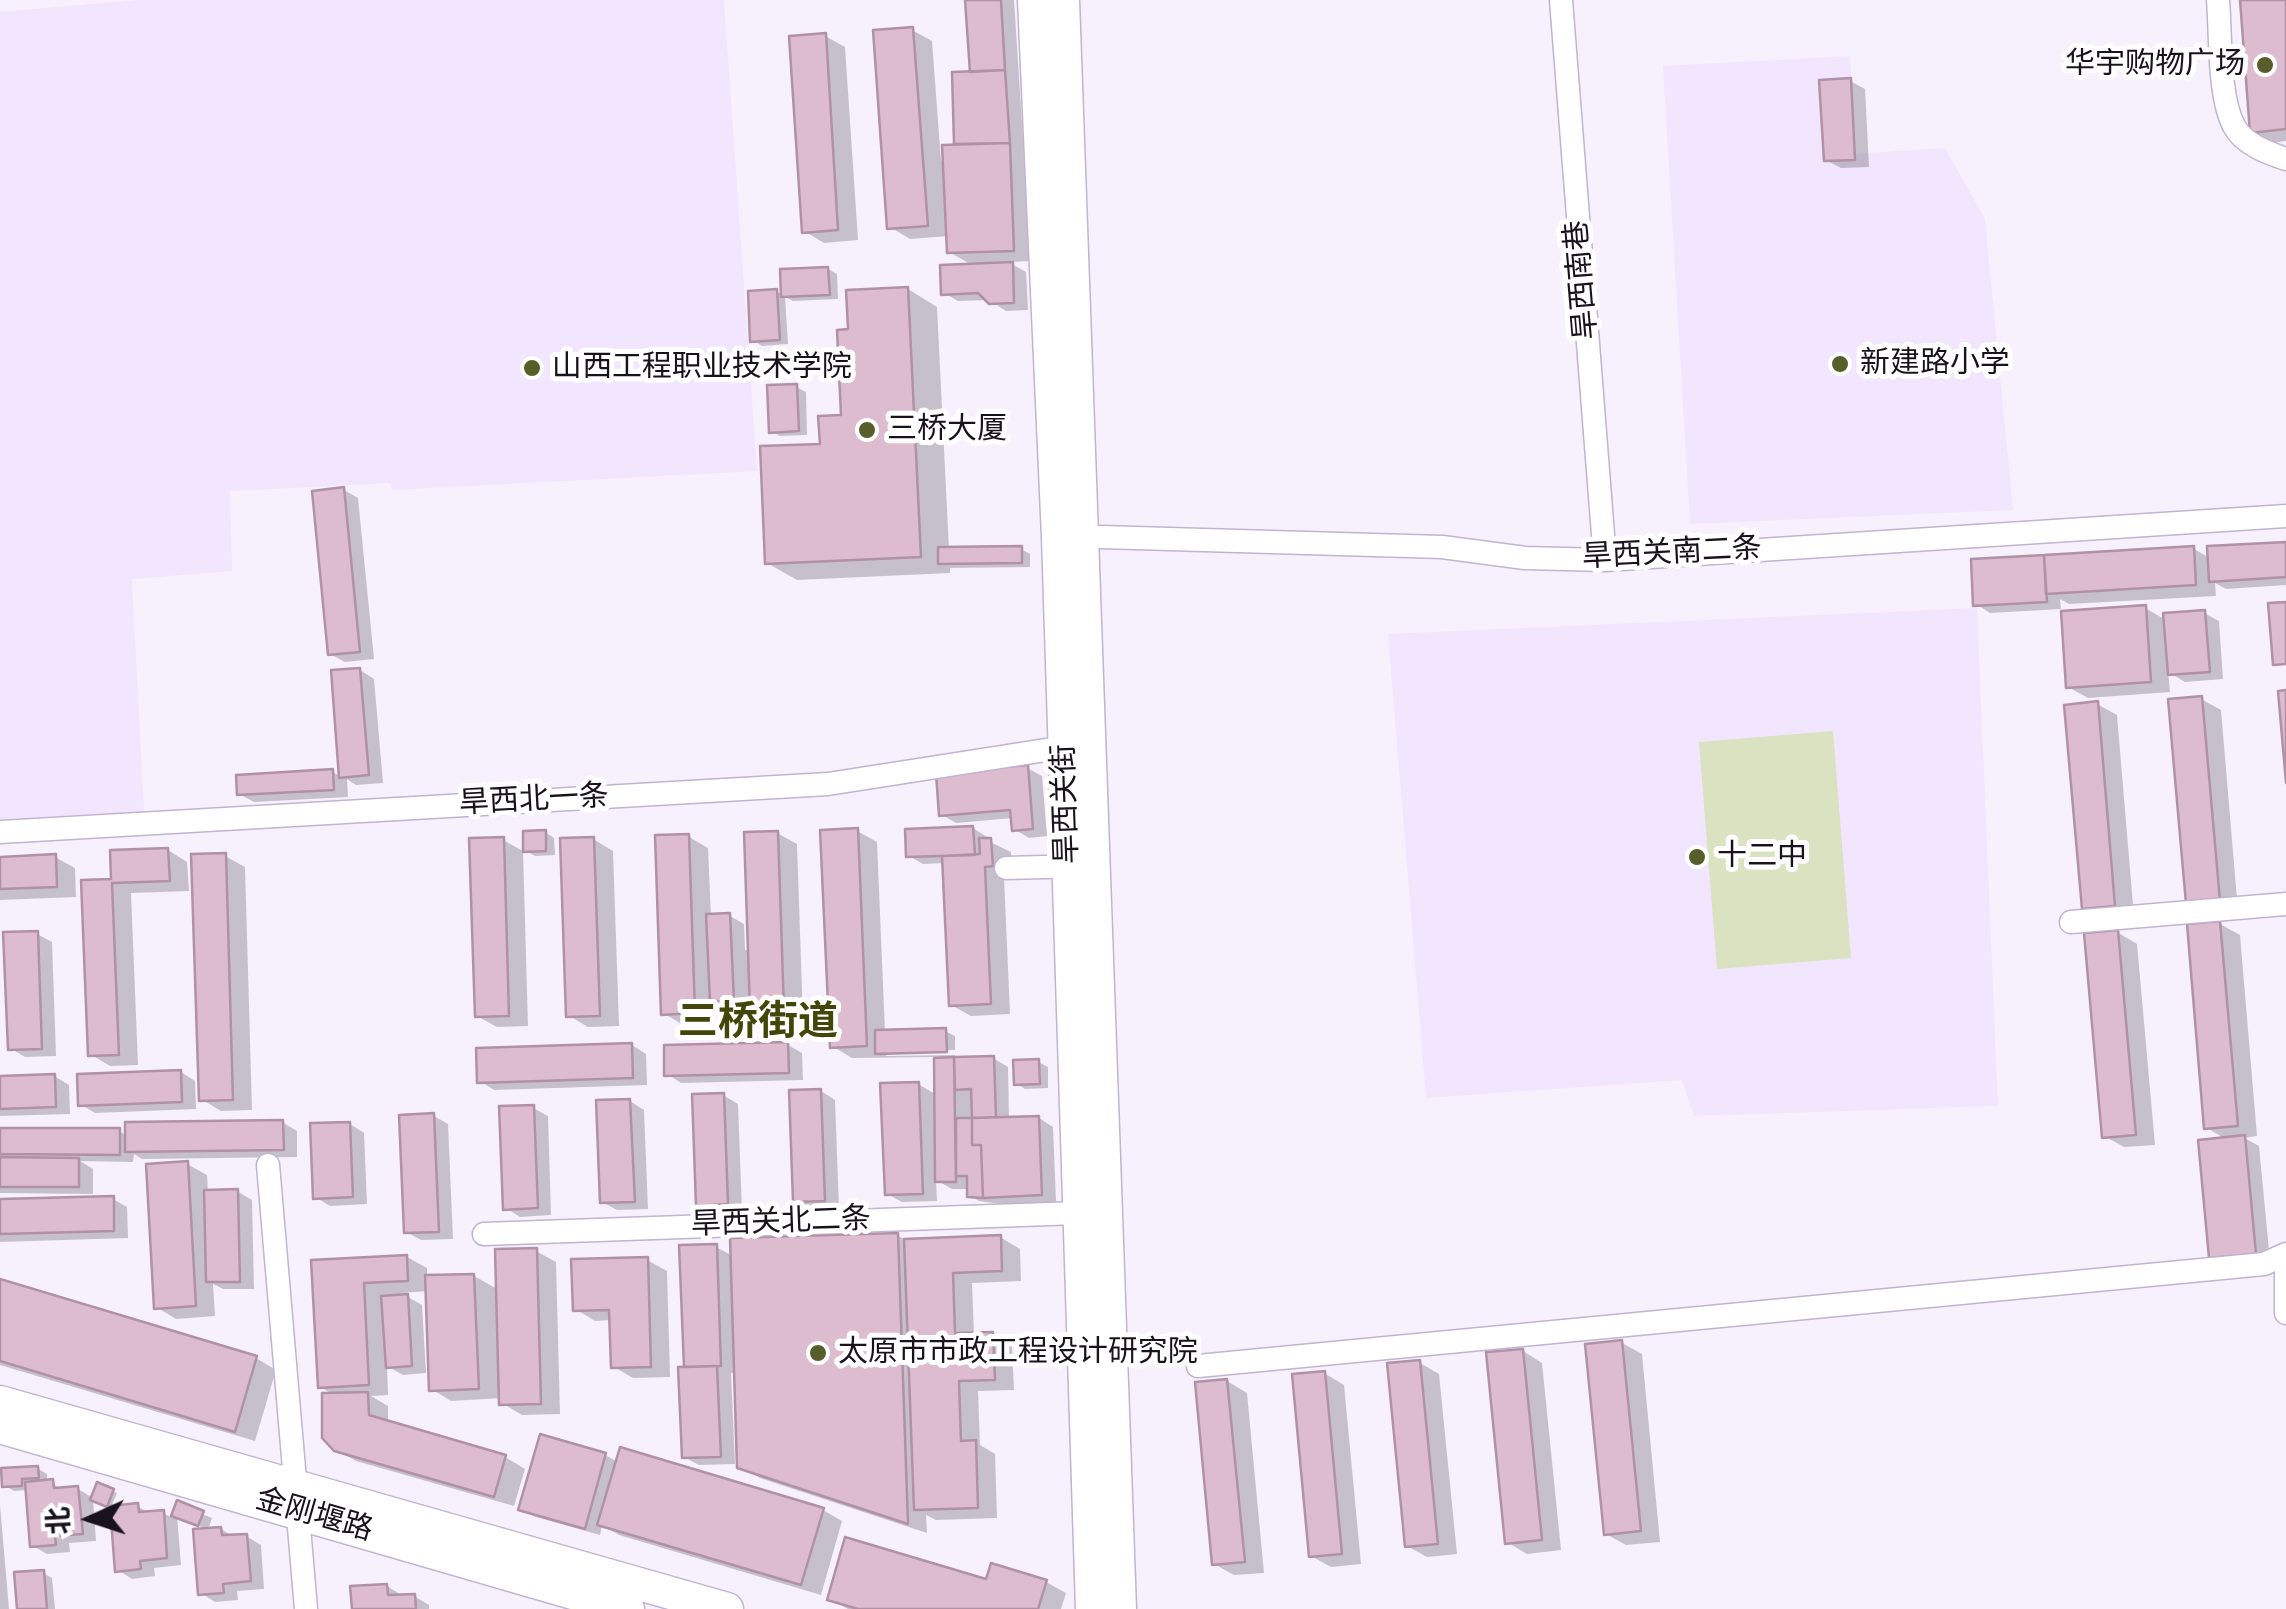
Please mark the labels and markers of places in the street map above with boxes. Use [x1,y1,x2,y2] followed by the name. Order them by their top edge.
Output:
[2065,47,2245,83] place label: 华宇购物广场
[2254,54,2276,76] marker: 华宇购物广场
[1860,346,2010,382] place label: 新建路小学
[552,350,852,386] place label: 山西工程职业技术学院
[1829,353,1851,375] marker: 新建路小学
[521,357,543,379] marker: 山西工程职业技术学院
[887,412,1007,448] place label: 三桥大厦
[856,419,878,441] marker: 三桥大厦
[1717,839,1807,875] place label: 十二中
[1686,846,1708,868] marker: 十二中
[838,1335,1198,1371] place label: 太原市市政工程设计研究院
[807,1342,829,1364] marker: 太原市市政工程设计研究院

